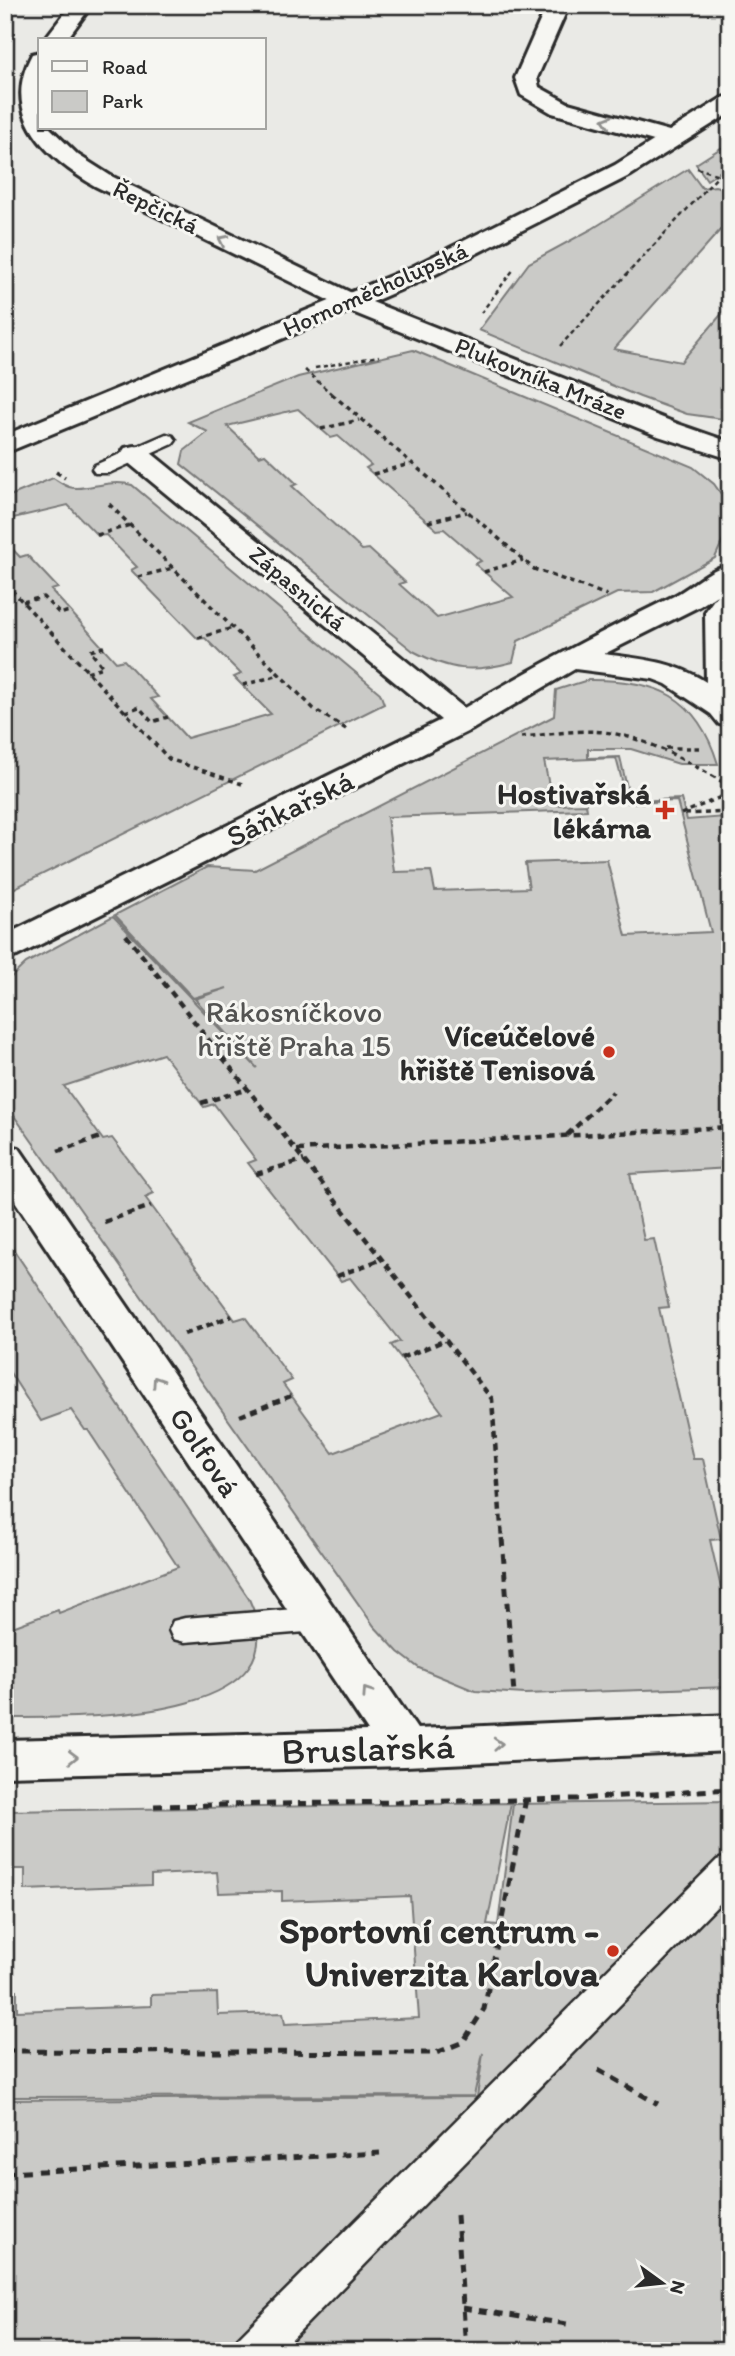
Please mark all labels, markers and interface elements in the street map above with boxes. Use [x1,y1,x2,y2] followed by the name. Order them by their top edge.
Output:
[38,38,266,130] legend
[102,54,148,79] text: Road
[102,88,144,113] text: Park
[601,115,613,129] one-way arrow
[108,174,204,240] street label: Řepčická
[218,234,230,248] one-way arrow
[278,235,472,343] street label: Hornoměcholupská
[451,330,631,426] street label: Plukovníka Mráze
[244,539,353,637] street label: Zápasnická
[220,761,360,855] street label: Sáňkařská
[497,775,651,846] place label: Hostivařská lékárna
[657,802,673,818] marker: Hostivařská lékárna
[197,993,391,1064] park label: Rákosníčkovo hřiště Praha 15
[400,1017,595,1088] place label: Víceúčelové hřiště Tenisová
[601,1044,617,1060] marker: Víceúčelové hřiště Tenisová
[153,1376,165,1389] one-way arrow
[162,1400,249,1504] street label: Golfová
[362,1686,375,1699] one-way arrow
[281,1723,455,1773] street label: Bruslařská
[493,1736,504,1751] one-way arrow
[68,1749,79,1764] one-way arrow
[279,1908,600,1995] place label: Sportovní centrum - Univerzita Karlova
[605,1943,621,1959] marker: Sportovní centrum - Univerzita Karlova
[626,2248,696,2318] north arrow
[665,2278,691,2296] text: N

